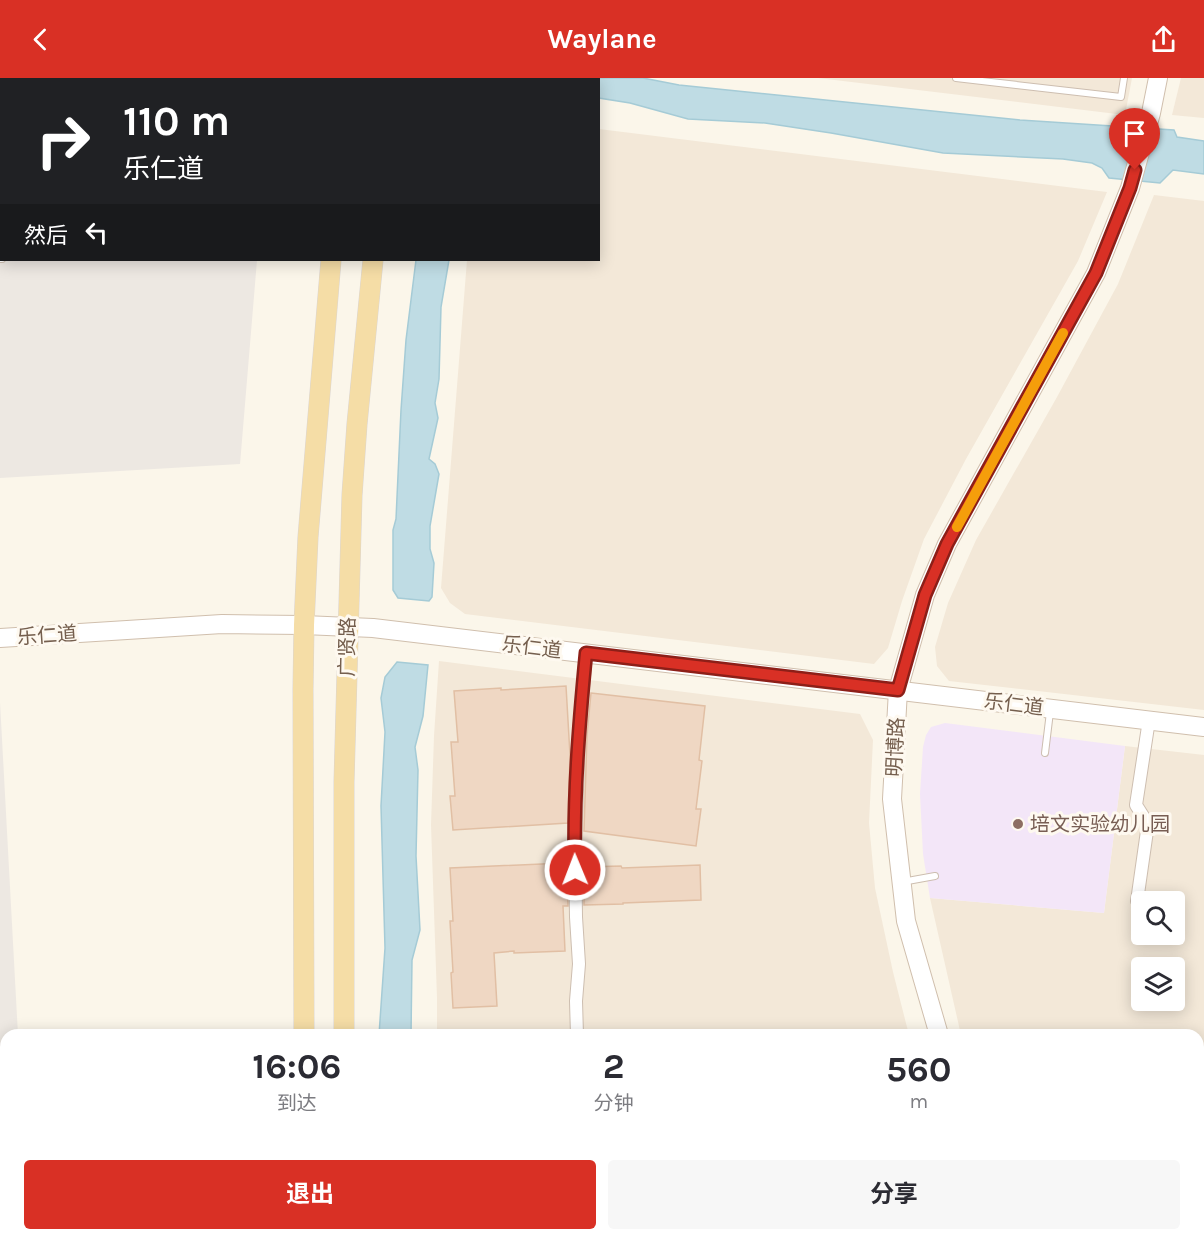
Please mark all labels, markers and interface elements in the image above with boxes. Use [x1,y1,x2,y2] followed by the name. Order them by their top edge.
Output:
[24,23,57,56] icon: back
[547,23,657,55] text: Waylane
[1147,23,1180,56] icon: share
[123,96,230,146] text: 110 m
[24,102,102,180] icon: right
[1109,108,1160,170] pin
[1118,117,1151,150] icon: arrive
[123,153,204,185] text: 乐仁道
[80,216,113,249] icon: left
[24,223,68,249] text: 然后
[335,617,360,677] street label: 广贤路
[16,622,78,649] street label: 乐仁道
[501,632,563,663] street label: 乐仁道
[983,689,1045,720] street label: 乐仁道
[882,716,909,778] street label: 明博路
[1030,813,1170,836] place label: 培文实验幼儿园
[1011,817,1025,831] marker: 培文实验幼儿园
[543,838,607,902] position arrow
[1131,891,1185,1011] map controls
[1131,891,1185,945] button: search
[1131,957,1185,1011] button: layers
[252,1045,341,1087] text: 16:06
[603,1045,625,1087] text: 2
[886,1048,952,1090] text: 560
[909,1090,928,1113] text: m
[277,1092,317,1115] text: 到达
[594,1092,634,1115] text: 分钟
[24,1160,596,1229] button: 退出
[608,1160,1180,1229] button: 分享

